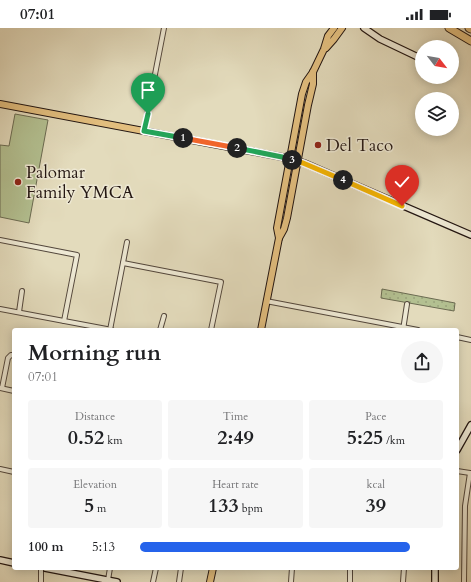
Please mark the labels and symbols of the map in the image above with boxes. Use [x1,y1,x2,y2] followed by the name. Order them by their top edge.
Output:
[415,40,459,84] north arrow
[131,73,165,114] pin
[173,128,193,148] pin: 1
[326,134,393,157] place label: Del Taco
[227,138,247,158] pin: 2
[313,140,323,150] marker: Del Taco
[282,150,302,170] pin: 3
[26,161,135,204] place label: Palomar Family YMCA
[385,165,419,206] pin
[333,170,353,190] pin: 4
[13,177,23,187] marker: Palomar Family YMCA

